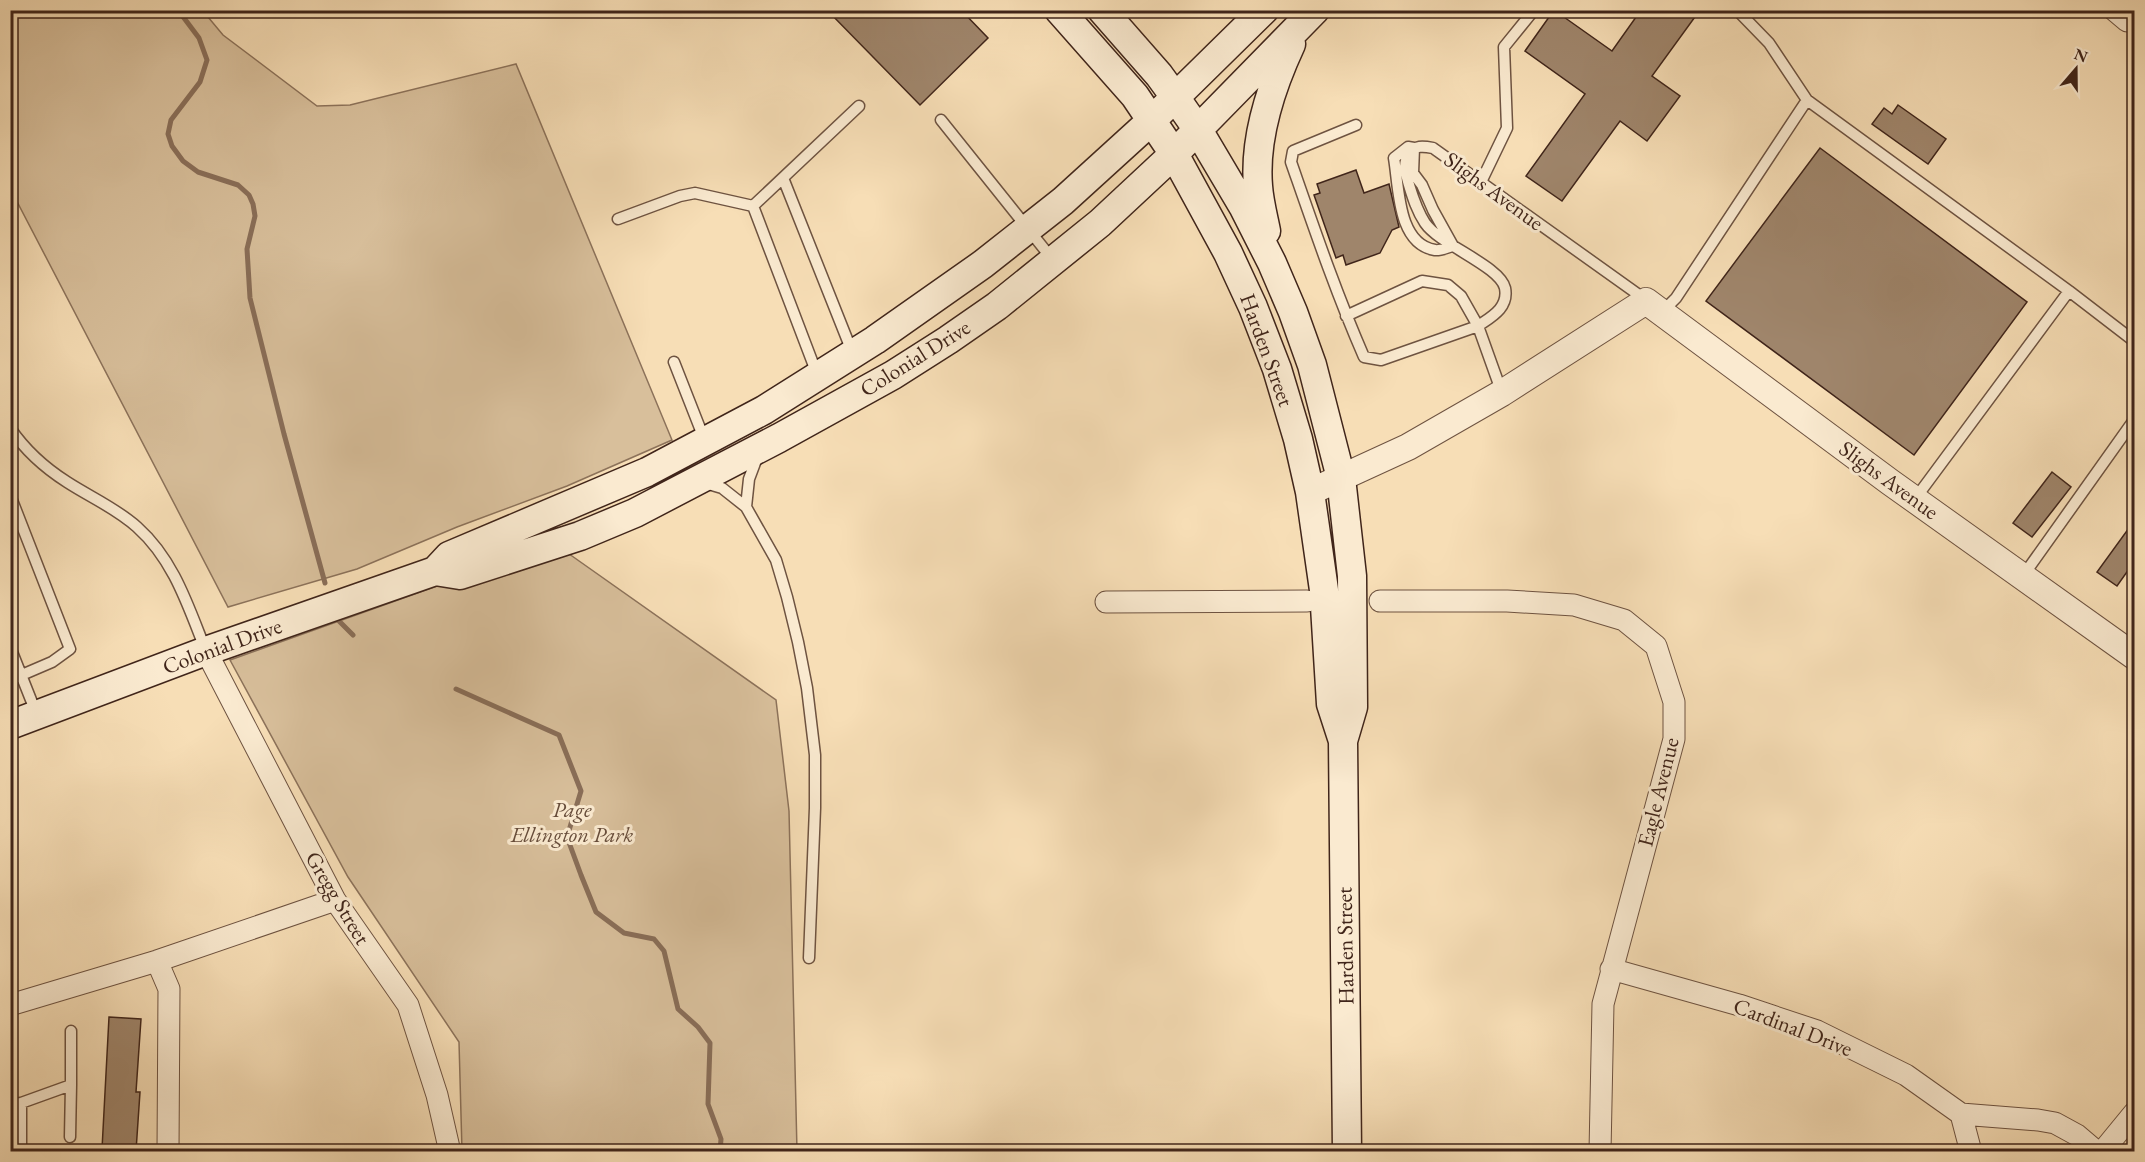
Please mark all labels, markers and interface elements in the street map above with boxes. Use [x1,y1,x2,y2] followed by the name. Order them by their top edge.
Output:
[2046,39,2106,99] north arrow
[2071,43,2091,67] text: N
[1438,145,1550,237] street label: Slighs Avenue
[1233,290,1301,410] street label: Harden Street
[854,312,976,403] street label: Colonial Drive
[1833,434,1945,526] street label: Slighs Avenue
[158,611,286,681] street label: Colonial Drive
[1630,734,1686,850] street label: Eagle Avenue
[510,795,633,849] park label: Page Ellington Park
[299,846,377,950] street label: Gregg Street
[1329,887,1361,1005] street label: Harden Street
[1729,991,1857,1063] street label: Cardinal Drive

